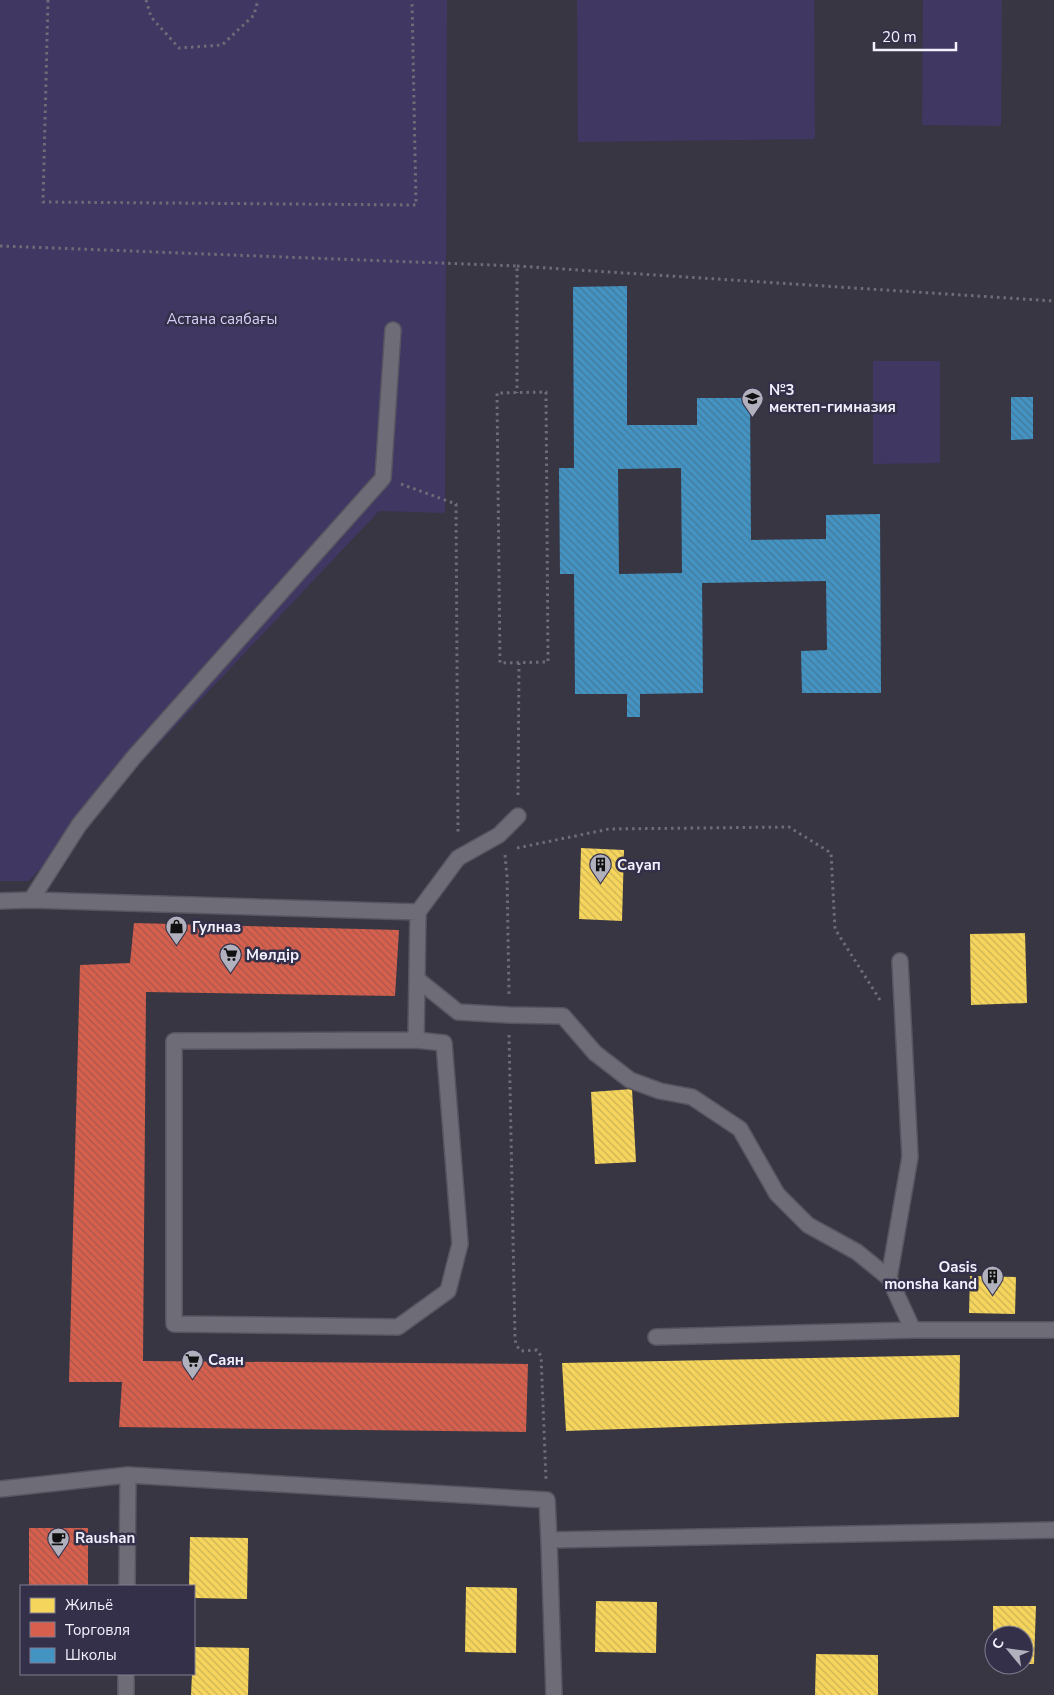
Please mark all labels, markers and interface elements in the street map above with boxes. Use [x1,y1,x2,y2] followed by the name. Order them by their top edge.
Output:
[874,20,956,52] scale bar
[882,27,917,47] text: 20 m
[166,309,278,329] park label: Астана саябағы
[769,380,896,417] place label: №3 мектеп-гимназия
[741,387,765,418] school or university icon: №3 мектеп-гимназия
[589,853,613,884] building icon: Сауап
[617,855,661,875] place label: Сауап
[164,915,188,946] shop icon: Гулназ
[192,917,241,937] place label: Гулназ
[218,943,242,974] supermarket icon: Мөлдір
[246,945,299,965] place label: Мөлдір
[884,1257,977,1294] place label: Oasis monsha kand
[981,1264,1005,1295] building icon: Oasis monsha kand
[180,1348,204,1379] supermarket icon: Саян
[208,1350,244,1370] place label: Саян
[47,1526,71,1557] cafe icon: Raushan
[75,1528,135,1548] place label: Raushan
[20,1585,195,1675] legend
[65,1595,113,1615] text: Жильё
[65,1620,130,1640] text: Торговля
[984,1625,1034,1675] north arrow
[987,1635,1009,1653] text: С
[65,1645,117,1665] text: Школы

